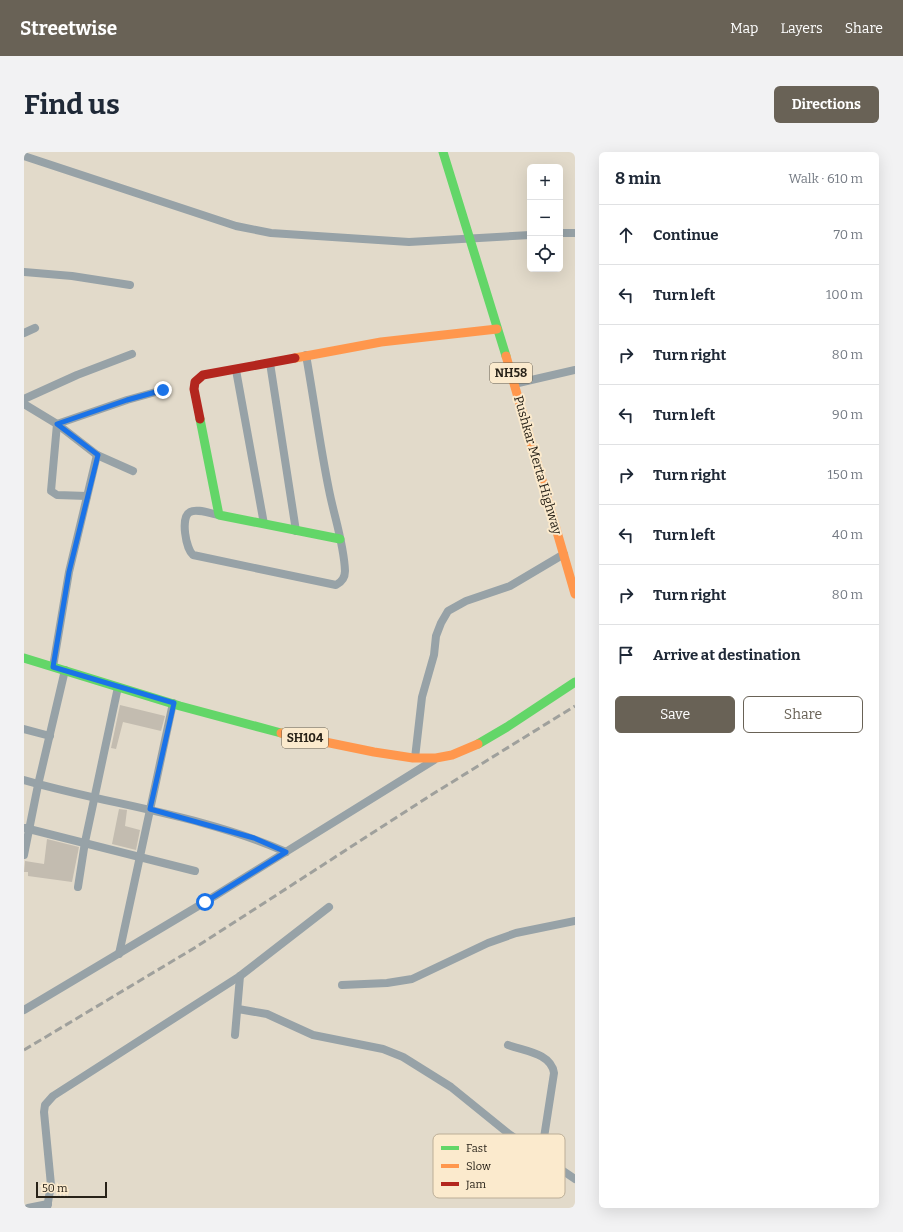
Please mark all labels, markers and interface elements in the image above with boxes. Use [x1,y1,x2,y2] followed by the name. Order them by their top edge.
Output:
[20,17,117,40] text: Streetwise
[730,20,758,37] text: Map
[780,20,823,37] text: Layers
[845,20,883,37] text: Share
[774,86,879,123] button: Directions
[24,88,120,121] text: Find us
[527,164,563,272] map controls
[527,164,563,200] button: +
[615,168,661,189] text: 8 min
[789,171,863,186] text: Walk · 610 m
[527,200,563,236] button: −
[615,224,637,246] icon: ahead
[653,226,719,244] text: Continue
[833,227,863,242] text: 70 m
[527,236,563,272] button: locate
[615,284,637,306] icon: left
[653,286,715,304] text: Turn left
[826,287,863,302] text: 100 m
[615,344,637,366] icon: right
[653,346,726,364] text: Turn right
[832,347,863,362] text: 80 m
[490,363,532,383] road number: NH58
[154,381,172,399] route end
[511,394,565,536] street label: Pushkar Merta Highway
[615,404,637,426] icon: left
[653,406,715,424] text: Turn left
[832,407,863,422] text: 90 m
[615,464,637,486] icon: right
[653,466,726,484] text: Turn right
[827,467,863,482] text: 150 m
[615,524,637,546] icon: left
[653,526,715,544] text: Turn left
[832,527,863,542] text: 40 m
[615,584,637,606] icon: right
[653,586,726,604] text: Turn right
[832,587,863,602] text: 80 m
[615,644,637,666] icon: arrive
[653,646,800,664] text: Arrive at destination
[615,696,735,733] button: Save
[743,696,863,733] button: Share
[282,728,328,748] road number: SH104
[196,893,214,911] route start
[433,1134,565,1198] legend
[466,1142,487,1155] text: Fast
[466,1160,491,1173] text: Slow
[465,1178,486,1191] text: Jam
[36,1180,107,1199] scale bar
[42,1182,68,1195] text: 50 m

